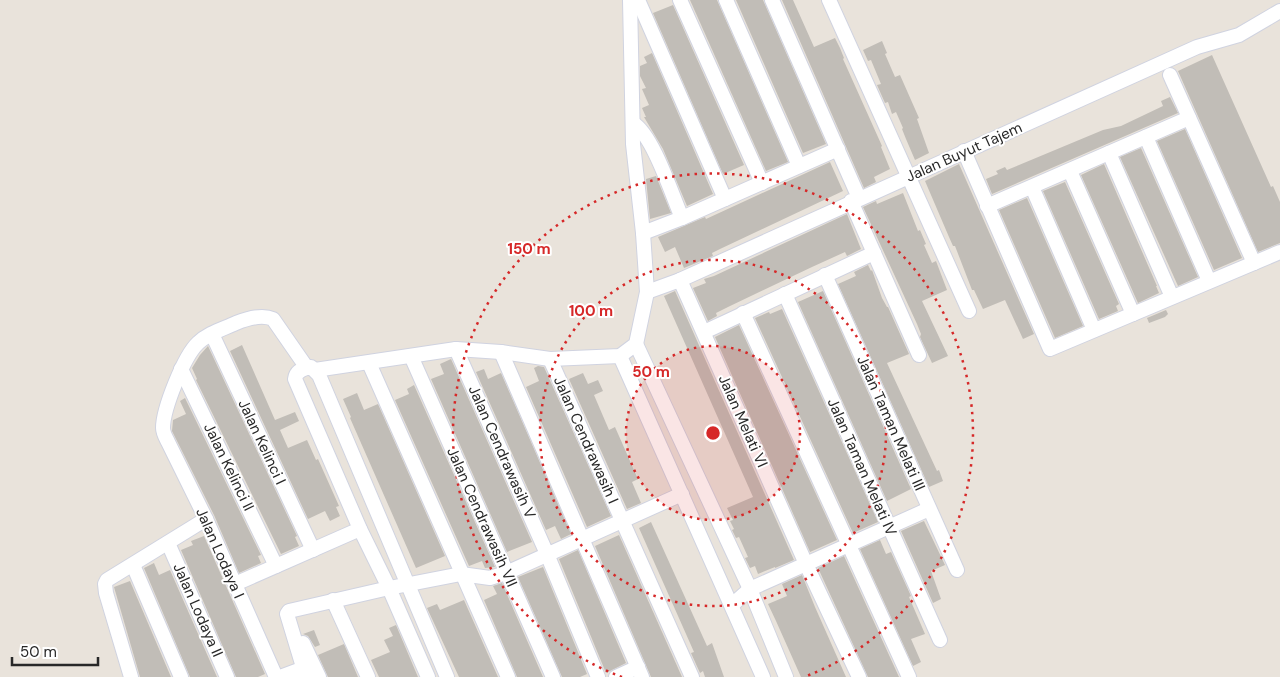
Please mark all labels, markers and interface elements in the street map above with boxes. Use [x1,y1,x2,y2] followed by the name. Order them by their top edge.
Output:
[903,117,1025,187] street label: Jalan Buyut Tajem
[508,239,551,259] text: 150 m
[569,301,613,321] text: 100 m
[852,352,930,494] street label: Jalan Taman Melati III
[632,362,670,382] text: 50 m
[714,372,772,470] street label: Jalan Melati VI
[549,373,623,507] street label: Jalan Cendrawasih I
[464,382,540,522] street label: Jalan Cendrawasih V
[823,395,901,539] street label: Jalan Taman Melati IV
[234,396,290,488] street label: Jalan Kelinci I
[199,420,259,514] street label: Jalan Kelinci II
[704,424,722,442] centre of rings
[442,444,522,590] street label: Jalan Cendrawasih VII
[191,505,249,601] street label: Jalan Lodaya I
[168,560,228,660] street label: Jalan Lodaya II
[12,634,99,666] scale bar
[20,642,57,662] text: 50 m

